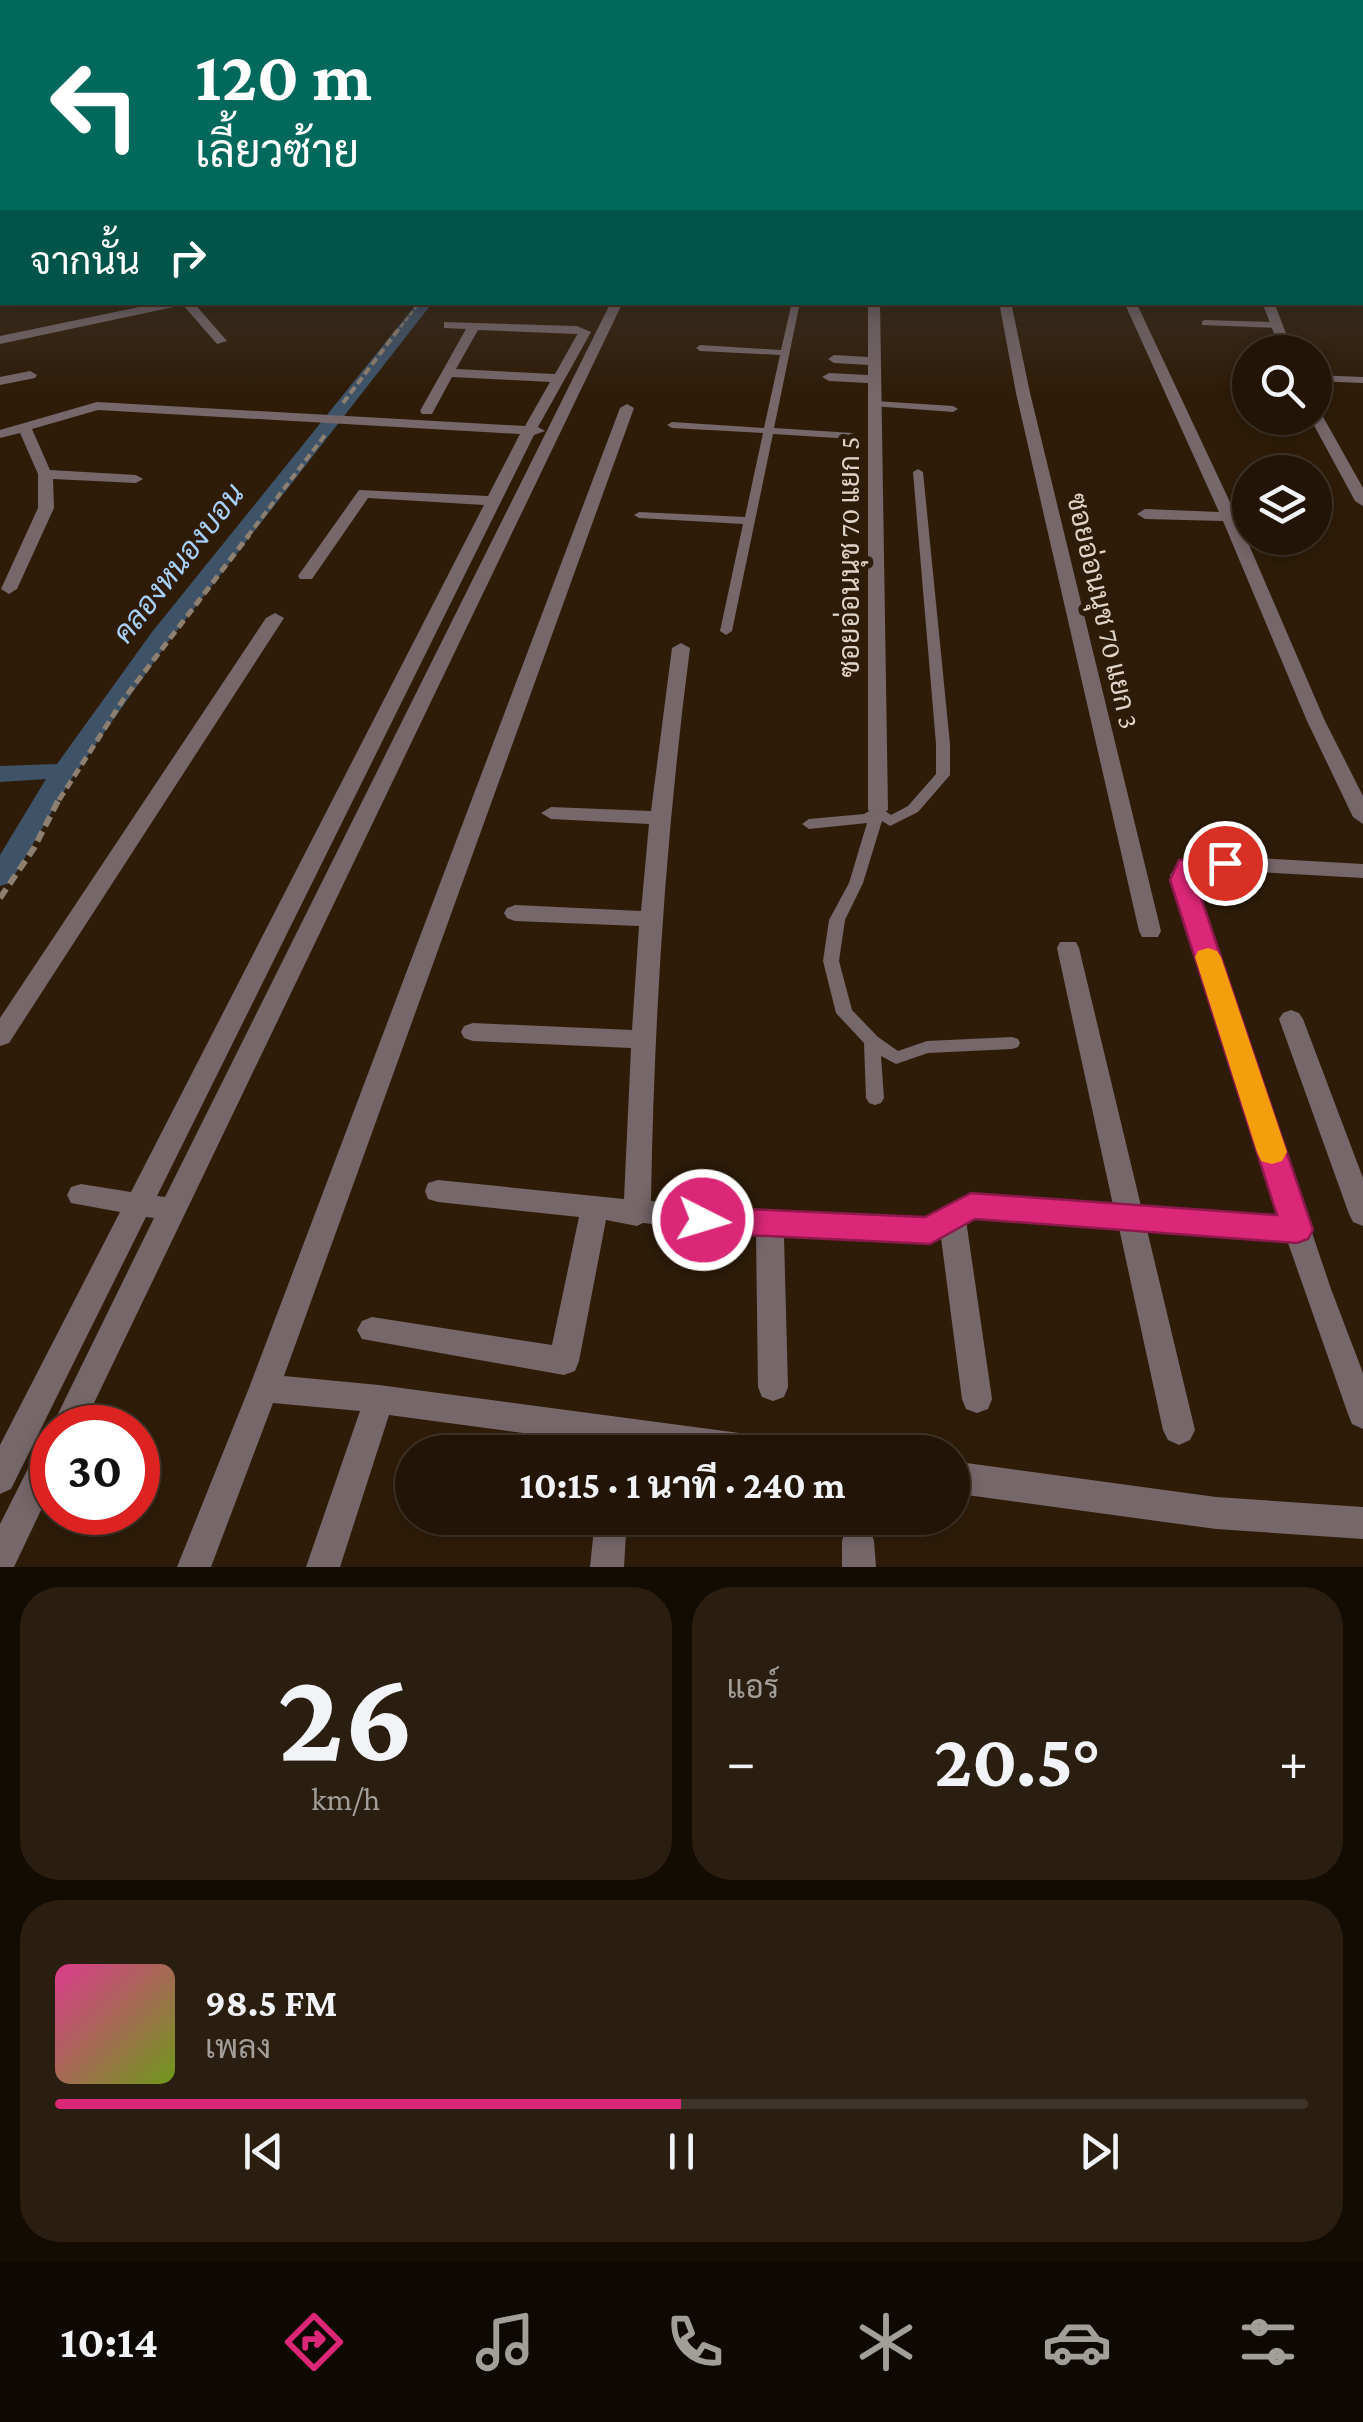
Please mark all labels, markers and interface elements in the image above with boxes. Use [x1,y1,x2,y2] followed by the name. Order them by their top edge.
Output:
[195,37,372,115] text: 120 m
[30,40,160,170] icon: left
[195,127,359,177] text: เลี้ยวซ้าย
[160,230,215,285] icon: right
[30,240,140,282] text: จากนั้น
[1232,335,1332,555] map controls
[1232,335,1332,435] button: search
[832,437,869,677] street label: ซอยอ่อนนุช 70 แยก 5
[1232,455,1332,555] button: layers
[106,477,250,649] water label: คลองหนองบอน
[1057,490,1147,733] street label: ซอยอ่อนนุช 70 แยก 3
[1183,821,1268,906] pin
[1198,836,1253,891] icon: arrive
[651,1168,755,1272] position arrow
[30,1405,160,1535] speed limit sign: 30
[520,1464,845,1506] text: 10:15 · 1 นาที · 240 m
[277,1643,414,1788] text: 26
[727,1669,779,1705] text: แอร์
[934,1719,1101,1802] text: 20.5°
[727,1731,756,1792] text: −
[1279,1731,1308,1792] text: +
[311,1781,380,1817] text: km/h
[205,1982,337,2024] text: 98.5 FM
[205,2029,271,2065] text: เพลง
[236,2124,291,2179] icon: previous
[654,2124,709,2179] icon: pause
[1072,2124,1127,2179] icon: next
[279,2307,349,2377] icon: directions
[470,2307,540,2377] icon: music
[660,2307,730,2377] icon: phone
[851,2307,921,2377] icon: climate
[1042,2307,1112,2377] icon: car
[1233,2307,1303,2377] icon: filters
[60,2317,158,2367] text: 10:14

